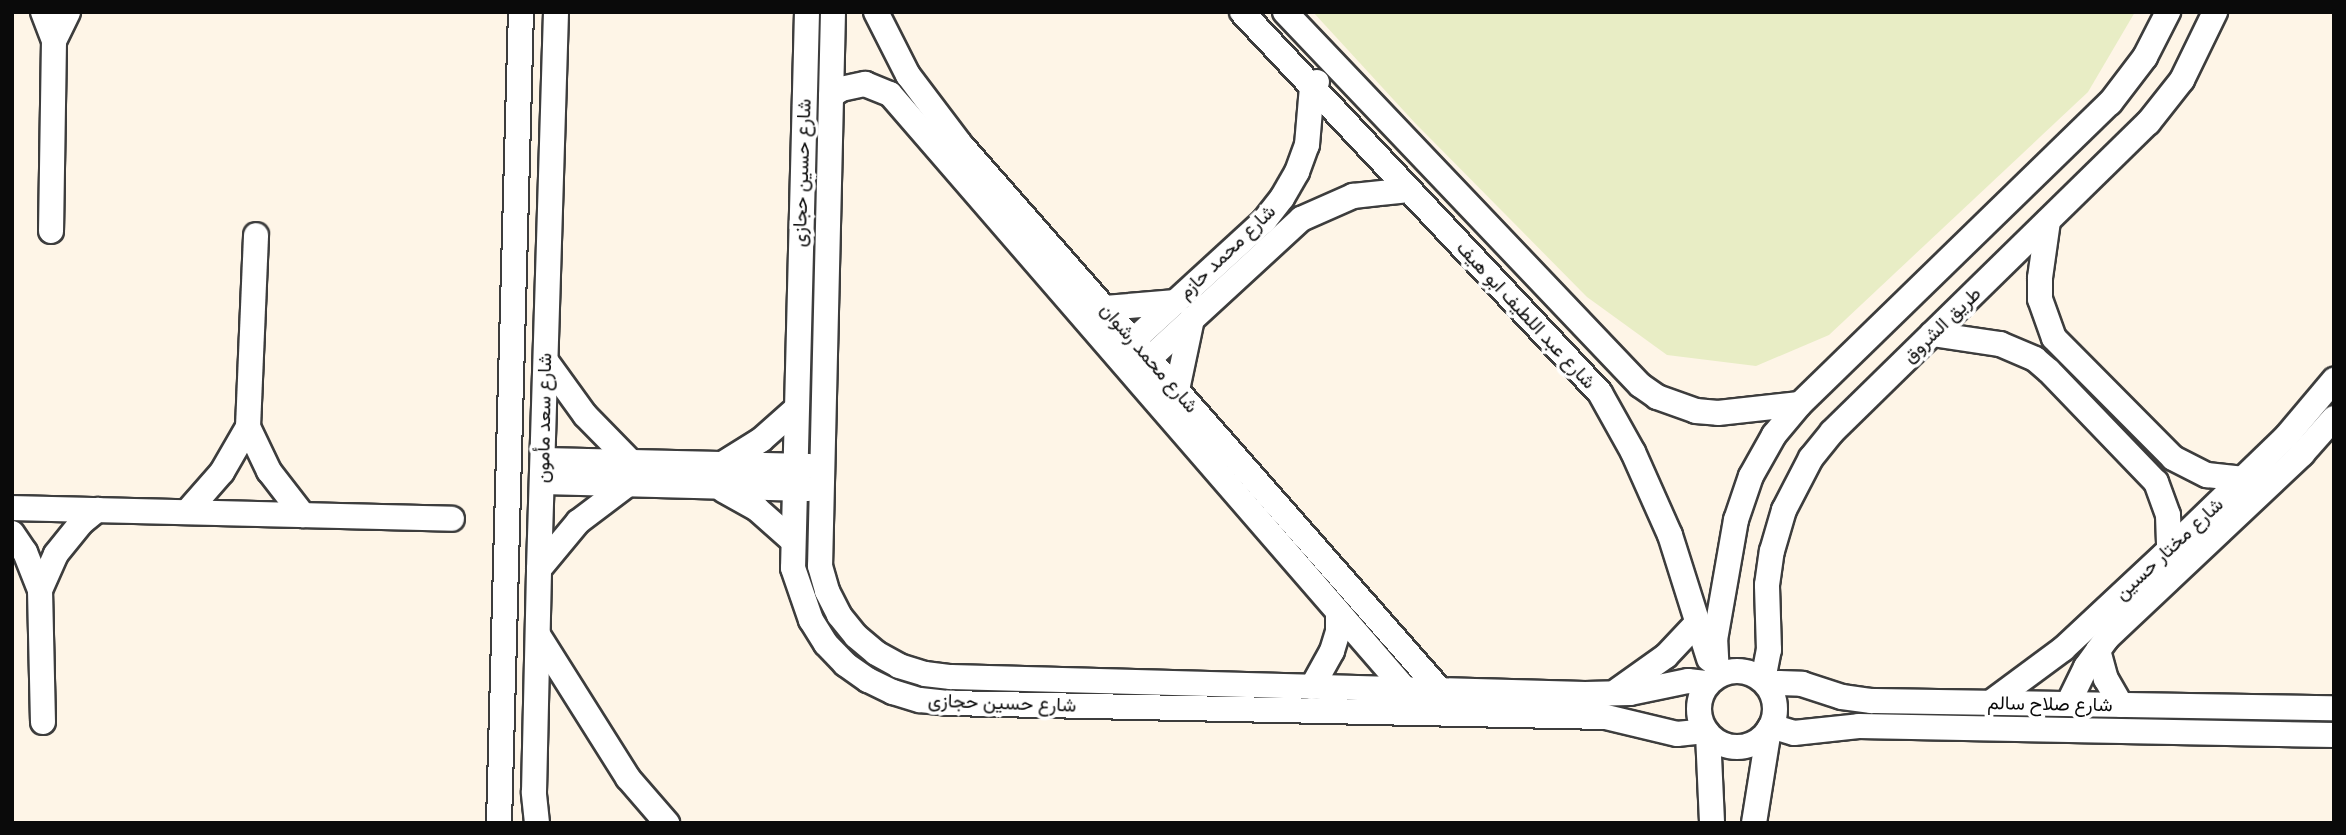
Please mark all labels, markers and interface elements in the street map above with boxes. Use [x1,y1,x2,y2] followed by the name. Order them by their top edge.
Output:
[788,98,816,248] street label: شارع حسين حجازى
[1174,200,1280,304] street label: شارع محمد حازم
[1452,236,1600,394] street label: شارع عبد اللطيف ابو هيف
[1898,282,1986,368] street label: طريق الشروق
[1095,299,1203,417] street label: شارع محمد رشوان
[531,353,557,483] street label: شارع سعد مأمون
[2110,493,2228,605] street label: شارع مختار حسين
[927,689,1077,717] street label: شارع حسين حجازى
[1987,692,2113,716] street label: شارع صلاح سالم

